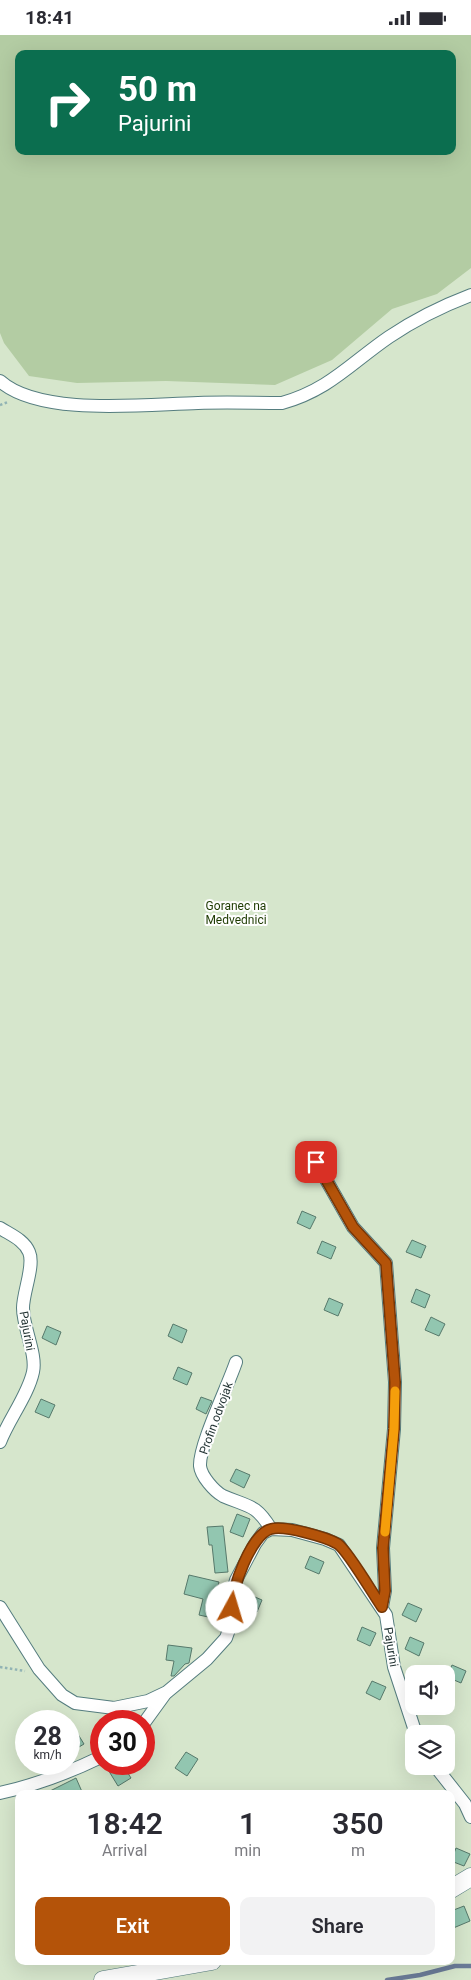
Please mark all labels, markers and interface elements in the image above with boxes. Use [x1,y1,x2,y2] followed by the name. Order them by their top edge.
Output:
[25,6,74,29] text: 18:41
[118,69,197,110] text: 50 m
[35,70,100,135] icon: right
[118,111,191,136] text: Pajurini
[205,899,267,927] park label: Goranec na Medvednici
[295,1141,337,1183] pin
[302,1148,330,1176] icon: arrive
[17,1310,37,1352] street label: Pajurini
[196,1379,236,1456] street label: Profin odvojak
[205,1581,257,1633] position arrow
[381,1626,401,1668] street label: Pajurini
[405,1665,455,1775] map controls
[405,1665,455,1715] button: sound
[90,1710,155,1775] speed limit sign: 30
[33,1722,62,1751] text: 28
[405,1725,455,1775] button: layers
[33,1748,62,1762] text: km/h
[86,1806,163,1841] text: 18:42
[239,1806,256,1841] text: 1
[332,1806,384,1841] text: 350
[102,1841,147,1860] text: Arrival
[234,1841,261,1860] text: min
[351,1841,365,1860] text: m
[35,1897,230,1955] button: Exit
[240,1897,435,1955] button: Share

